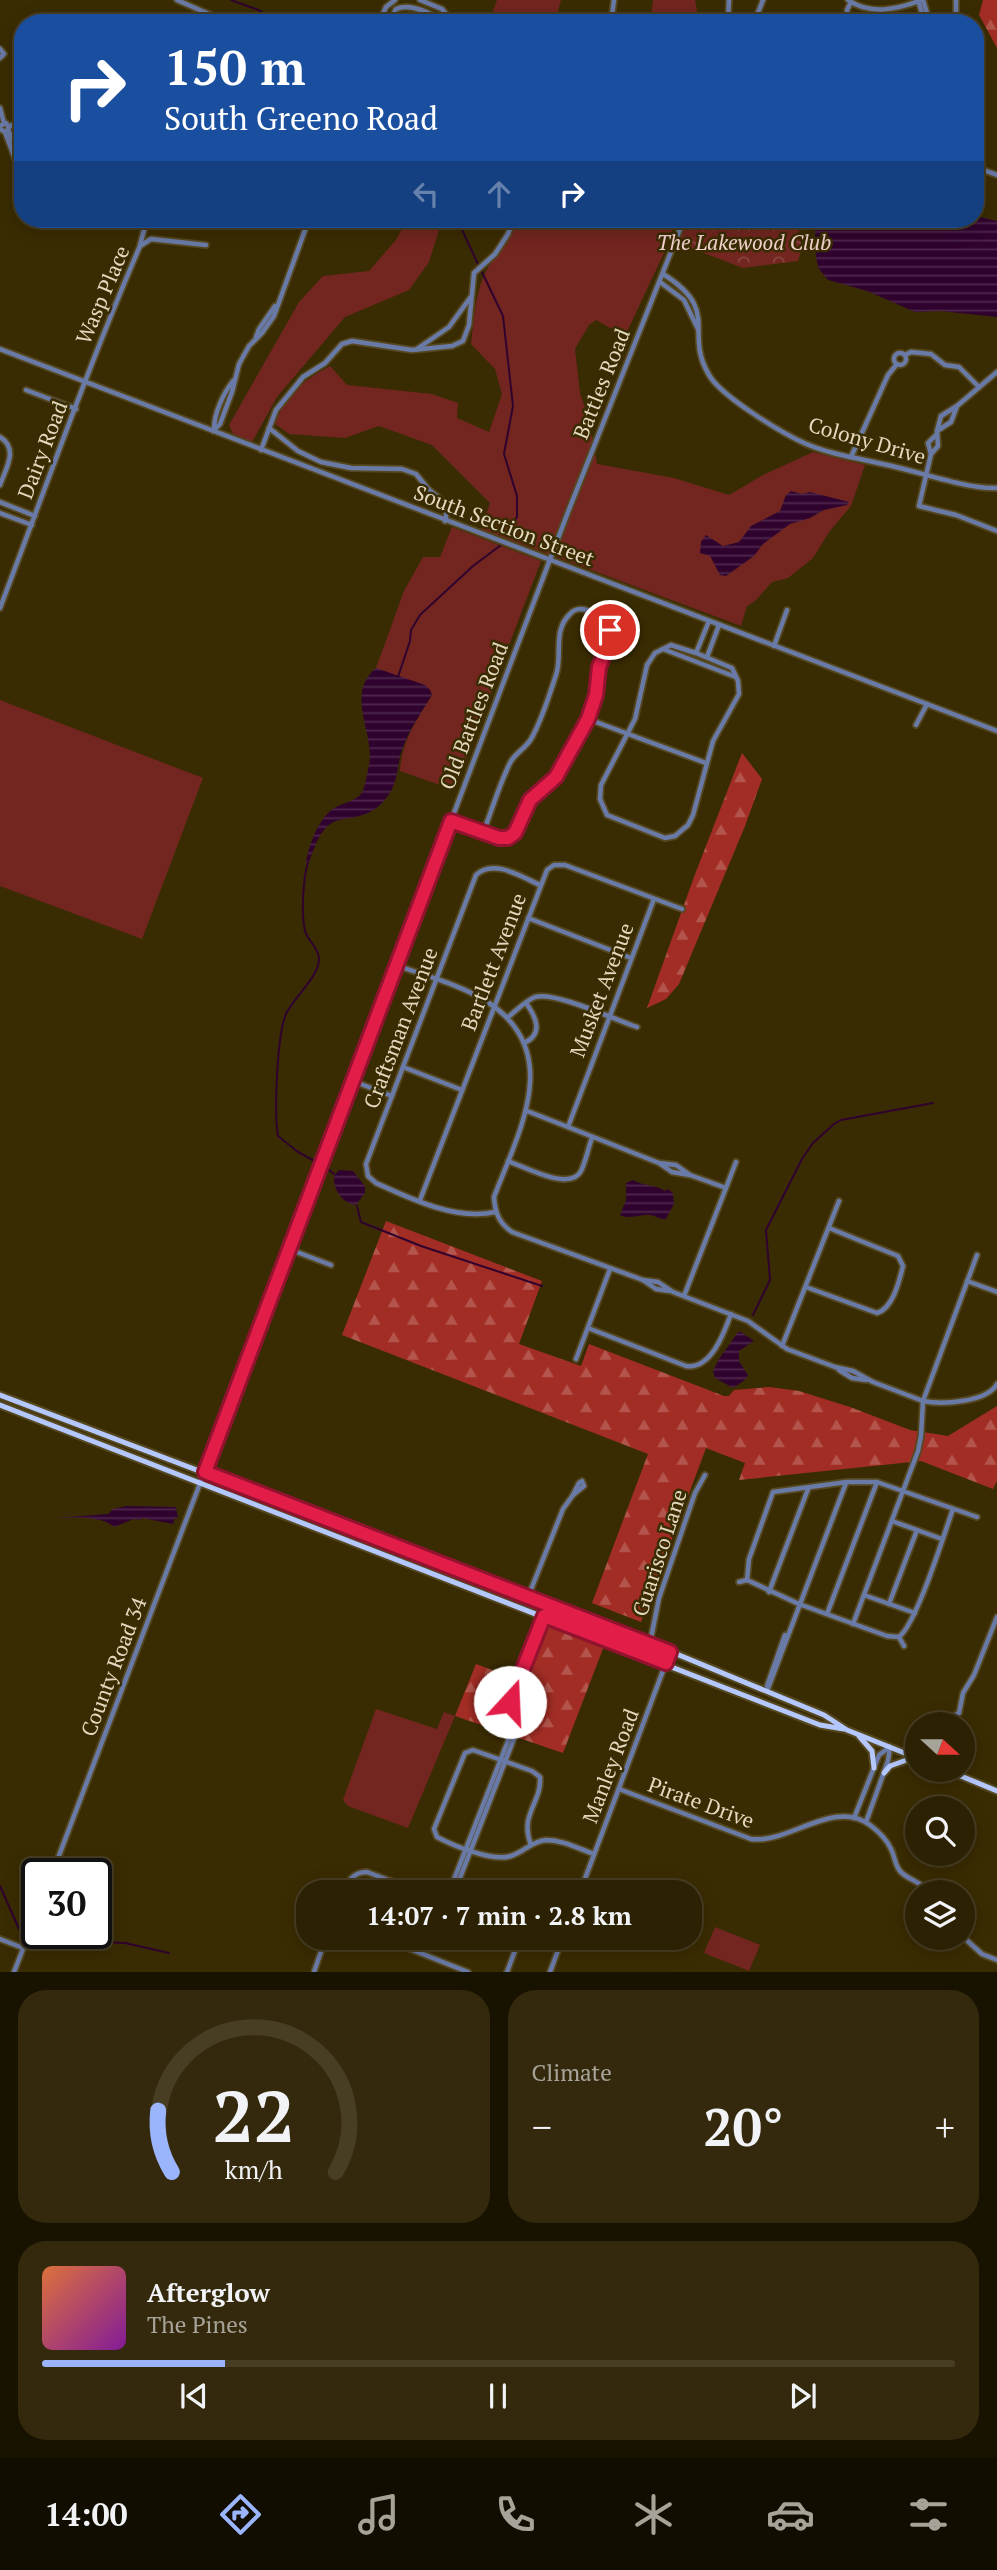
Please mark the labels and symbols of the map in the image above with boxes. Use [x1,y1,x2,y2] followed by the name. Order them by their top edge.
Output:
[657,228,831,256] park label: The Lakewood Club
[69,241,135,348] street label: Wasp Place
[566,324,636,443] street label: Battles Road
[11,396,74,503] street label: Dairy Road
[805,410,929,470] street label: Colony Drive
[410,478,599,572] street label: South Section Street
[580,600,640,660] pin
[432,638,514,793] street label: Old Battles Road
[454,889,532,1034] street label: Bartlett Avenue
[563,918,640,1061] street label: Musket Avenue
[356,943,444,1112] street label: Craftsman Avenue
[625,1486,693,1620] street label: Guarisco Lane
[74,1592,153,1740] street label: County Road 34
[473,1665,547,1739] position arrow
[575,1704,645,1827] street label: Manley Road
[905,1712,975,1782] north arrow
[644,1770,758,1834] street label: Pirate Drive
[21,1858,112,1949] speed limit sign: 30

